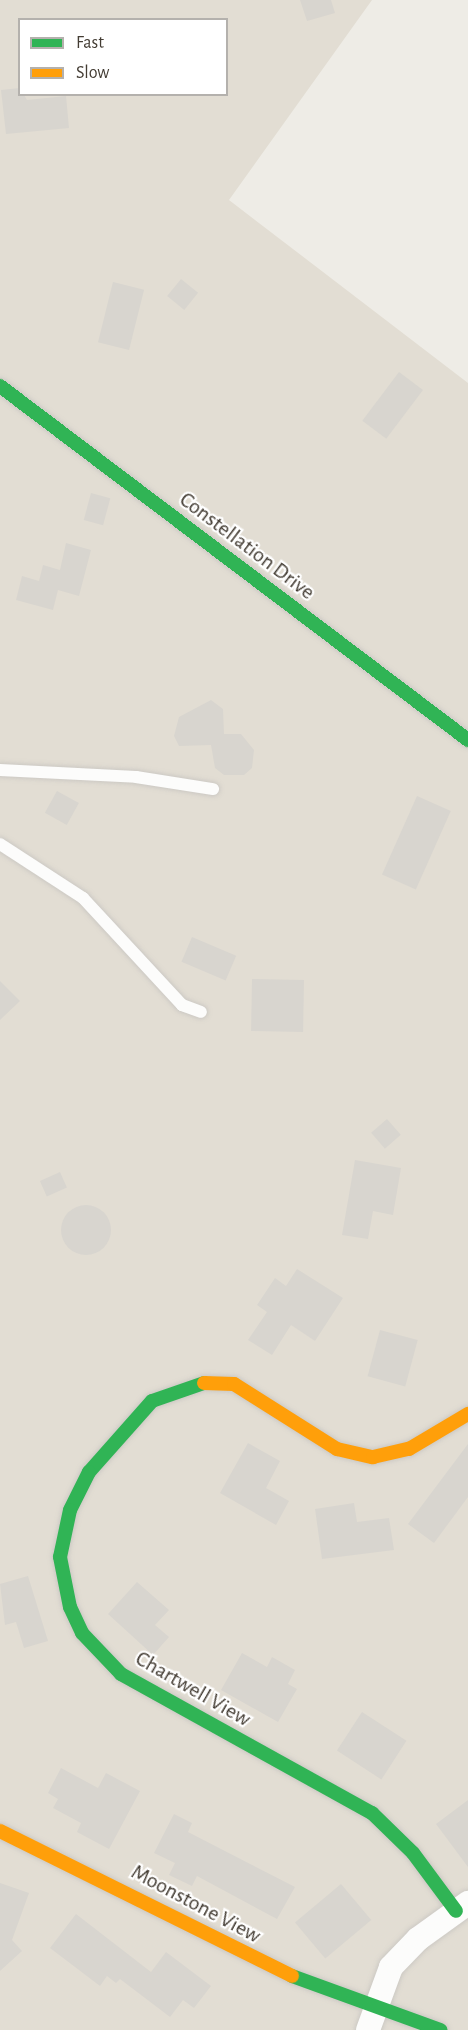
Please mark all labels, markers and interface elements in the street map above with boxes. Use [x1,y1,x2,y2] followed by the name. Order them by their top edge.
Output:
[18,18,228,96] legend
[76,34,104,52] text: Fast
[76,64,109,82] text: Slow
[174,487,320,605] street label: Constellation Drive
[131,1645,255,1733] street label: Chartwell View
[127,1859,265,1949] street label: Moonstone View

